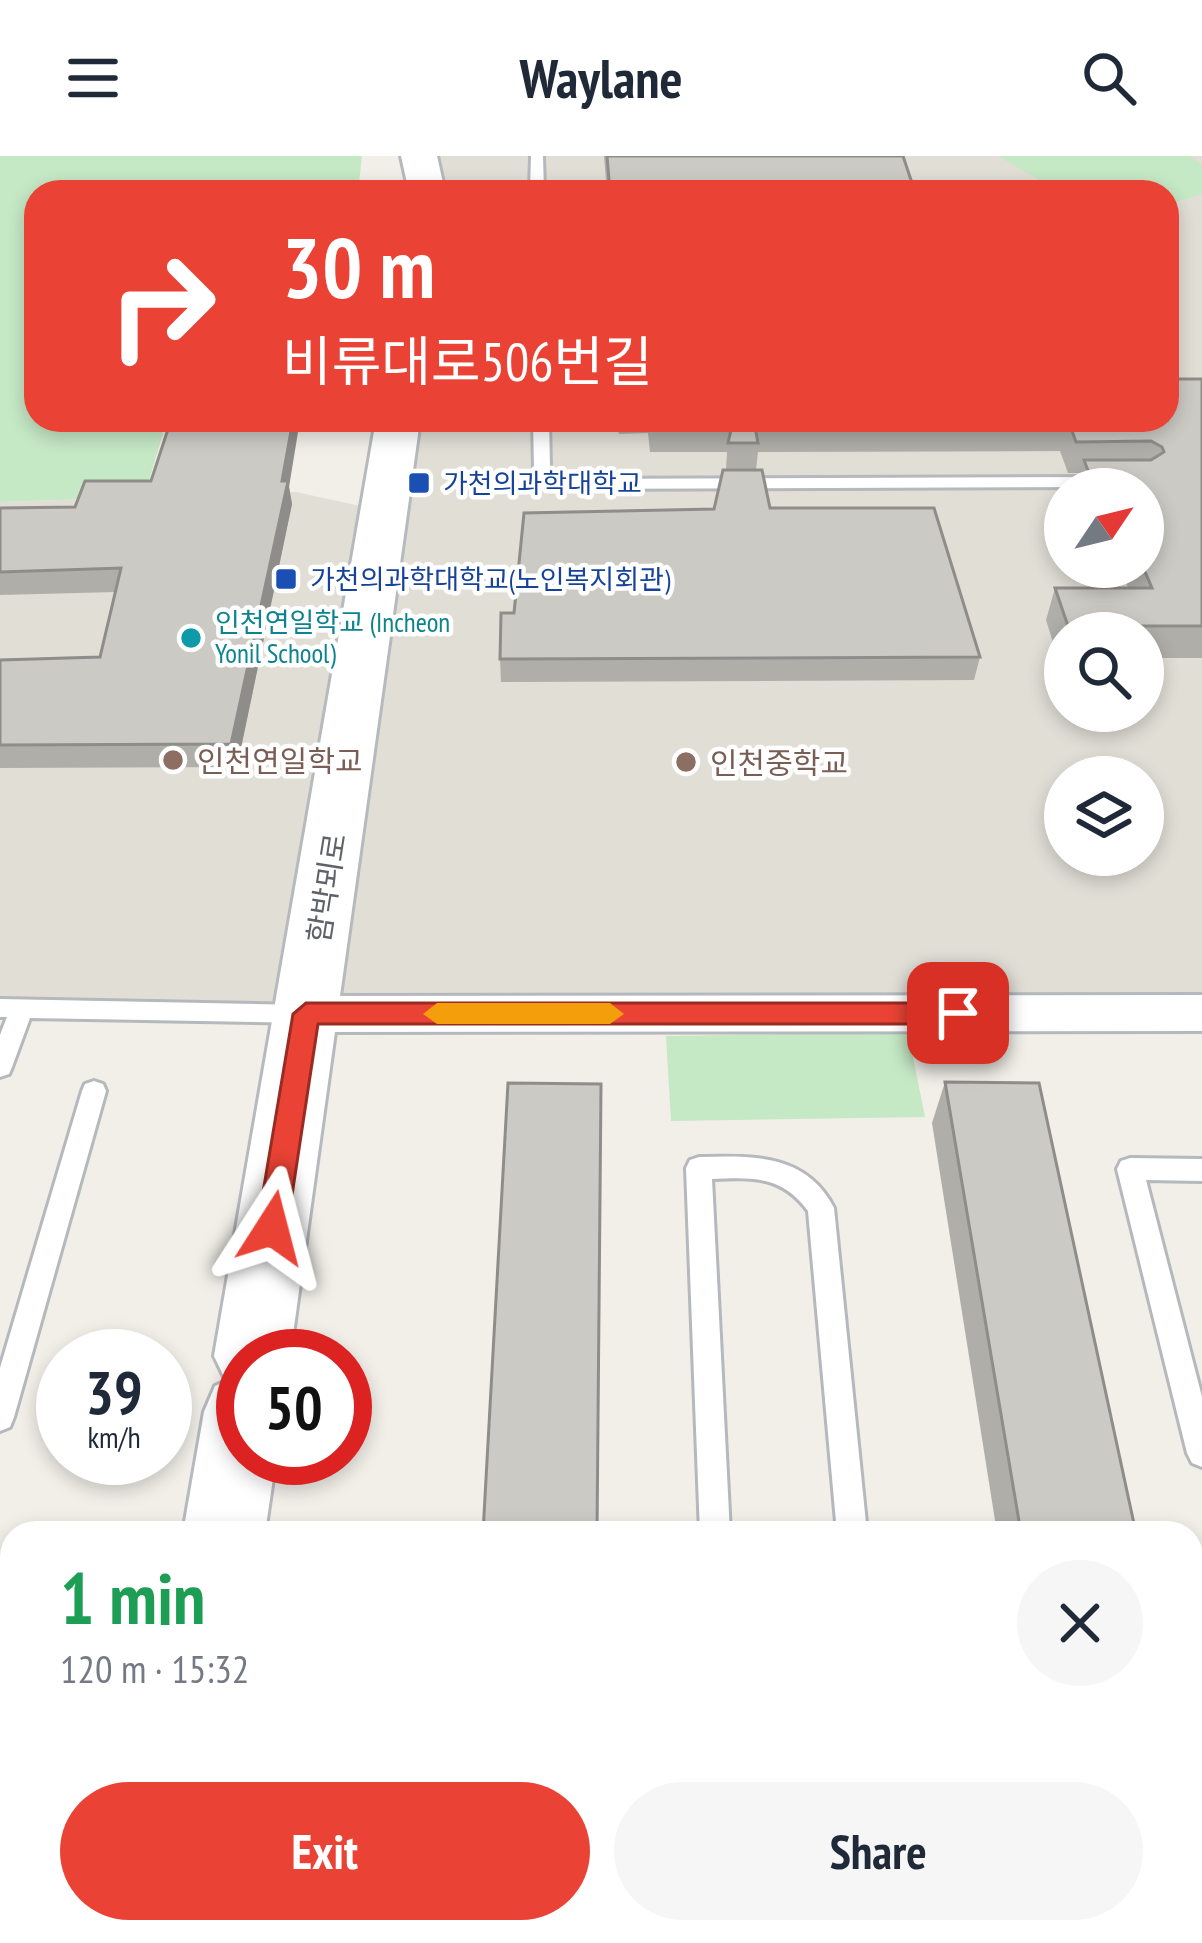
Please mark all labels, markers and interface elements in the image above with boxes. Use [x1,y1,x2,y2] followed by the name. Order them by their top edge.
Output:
[519,43,683,113] text: Waylane
[60,45,126,111] icon: menu
[1076,45,1142,111] icon: search
[282,212,435,321] text: 30 m
[84,228,240,384] icon: right
[282,326,653,396] text: 비류대로506번길
[443,466,642,500] place label: 가천의과학대학교
[1044,468,1164,588] north arrow
[1044,468,1164,876] map controls
[406,470,432,496] marker: 가천의과학대학교
[310,562,671,596] place label: 가천의과학대학교(노인복지회관)
[273,566,299,592] marker: 가천의과학대학교(노인복지회관)
[215,605,450,670] place label: 인천연일학교 (Incheon Yonil School)
[1044,612,1164,732] button: search
[178,625,204,651] marker: 인천연일학교 (Incheon Yonil School)
[197,741,363,780] place label: 인천연일학교
[710,743,848,782] place label: 인천중학교
[160,747,186,773] marker: 인천연일학교
[673,749,699,775] marker: 인천중학교
[1044,756,1164,876] button: layers
[298,830,354,946] street label: 함박뫼로
[907,962,1009,1064] pin
[925,980,991,1046] icon: arrive
[209,1165,335,1291] position arrow
[216,1329,372,1485] speed limit sign: 50
[85,1353,143,1431] text: 39
[87,1417,141,1456] text: km/h
[60,1551,205,1644] text: 1 min
[1017,1560,1143,1686] button: close
[60,1643,249,1694] text: 120 m · 15:32
[60,1782,590,1920] button: Exit
[614,1782,1143,1920] button: Share

